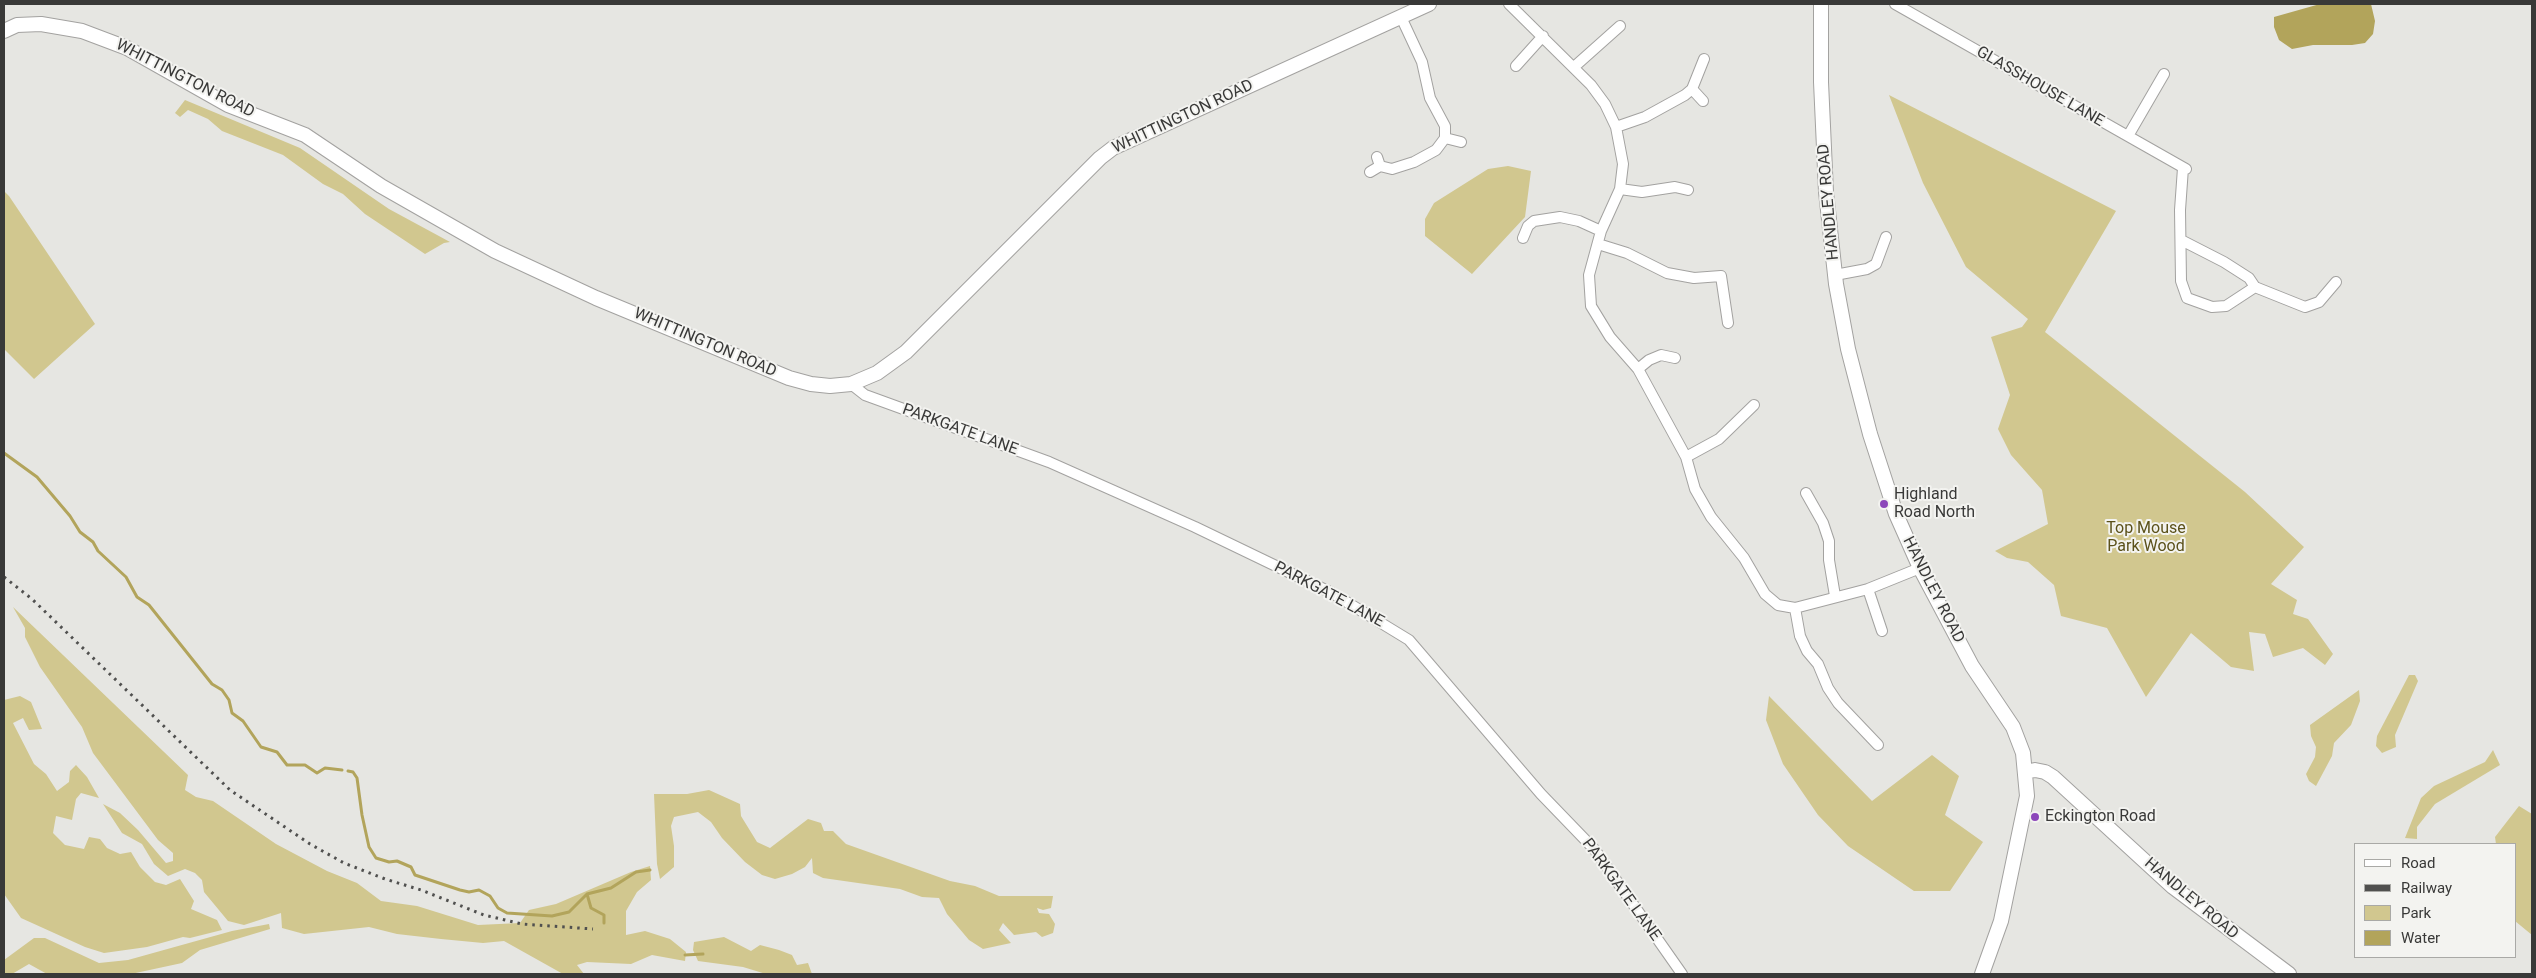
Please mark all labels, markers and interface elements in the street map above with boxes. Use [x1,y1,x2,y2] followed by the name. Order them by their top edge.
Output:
[112,36,258,122] street label: WHITTINGTON ROAD
[1973,43,2107,131] street label: GLASSHOUSE LANE
[1110,76,1256,158] street label: WHITTINGTON ROAD
[1814,143,1844,261] street label: HANDLEY ROAD
[631,304,779,382] street label: WHITTINGTON ROAD
[900,400,1020,460] street label: PARKGATE LANE
[1894,485,1975,523] place label: Highland Road North
[1878,498,1890,510] marker: Highland Road North
[2106,519,2186,557] park label: Top Mouse Park Wood
[1898,534,1968,646] street label: HANDLEY ROAD
[1271,558,1387,632] street label: PARKGATE LANE
[2045,807,2156,827] place label: Eckington Road
[2029,811,2041,823] marker: Eckington Road
[1577,835,1665,945] street label: PARKGATE LANE
[2354,843,2516,958] legend
[2140,854,2242,944] street label: HANDLEY ROAD
[2401,854,2435,872] text: Road
[2401,879,2452,897] text: Railway
[2401,904,2431,922] text: Park
[2401,929,2440,947] text: Water

